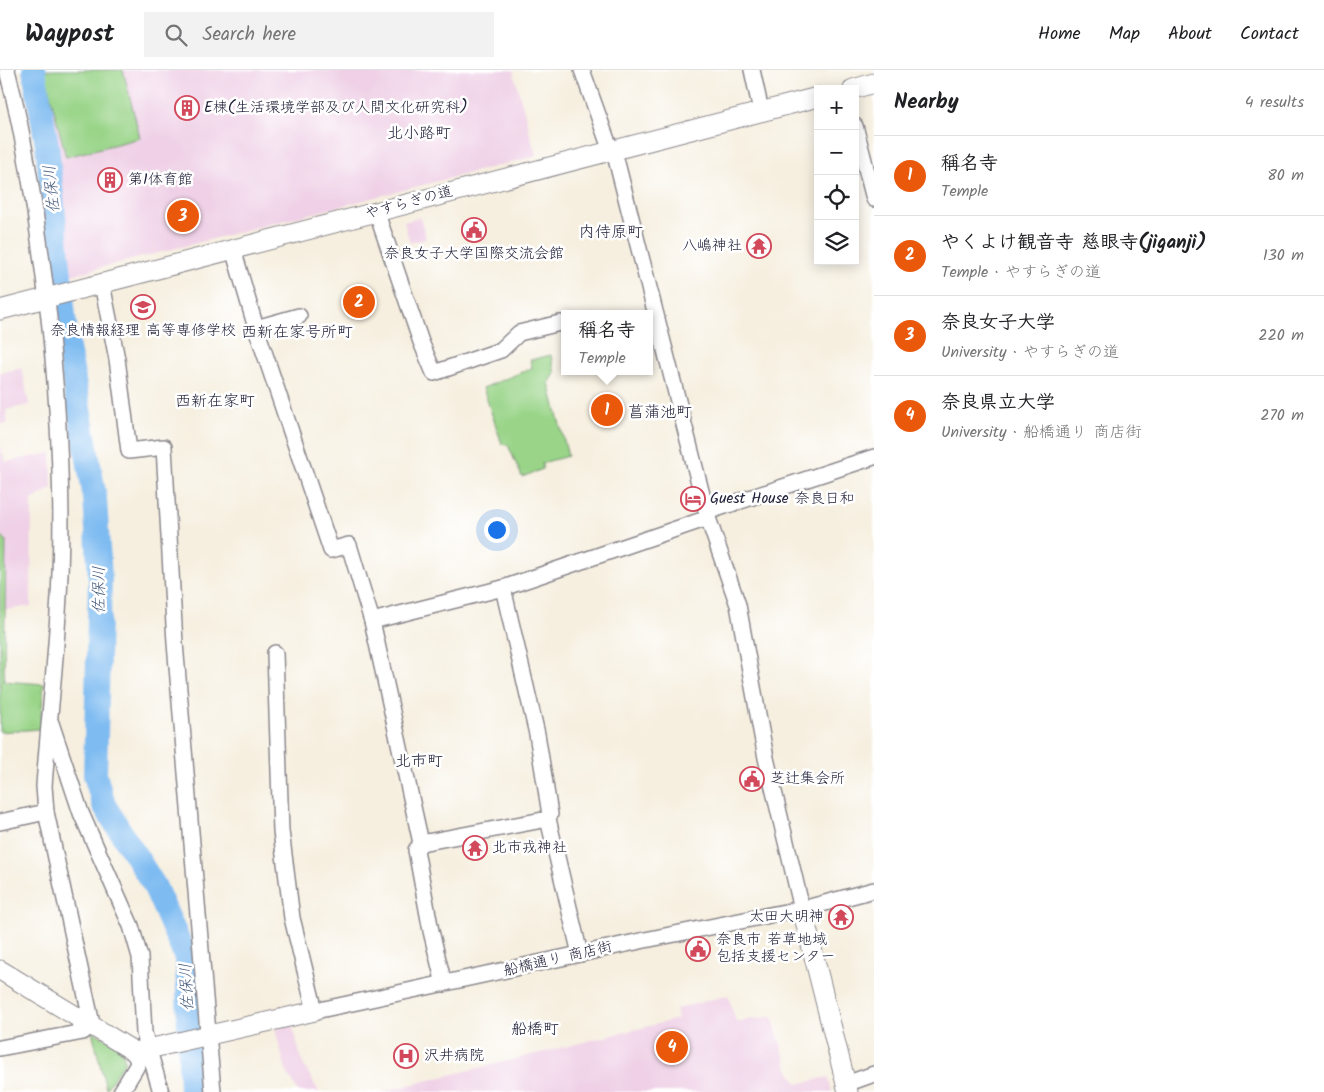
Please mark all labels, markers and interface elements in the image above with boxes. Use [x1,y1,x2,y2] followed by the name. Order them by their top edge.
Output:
[144,12,494,57] search box
[25,15,114,54] text: Waypost
[202,20,296,50] text: Search here
[1038,20,1081,49] text: Home
[1109,20,1140,49] text: Map
[1168,20,1212,49] text: About
[1240,20,1299,49] text: Contact
[162,21,190,49] icon: search
[814,85,859,265] map controls
[814,85,859,130] button: +
[894,86,959,119] text: Nearby
[1245,90,1304,115] text: 4 results
[174,95,200,121] building icon: E棟(生活環境学部及び人間文化研究科)
[204,96,468,120] place label: E棟(生活環境学部及び人間文化研究科)
[387,121,451,146] district label: 北小路町
[814,130,859,175] button: −
[941,149,998,179] text: 稱名寺
[908,163,912,188] text: 1
[1267,163,1304,188] text: 80 m
[37,164,67,214] water label: 佐保川
[97,167,123,193] building icon: 第1体育館
[128,168,193,192] place label: 第1体育館
[814,175,859,220] button: locate
[941,179,988,204] text: Temple
[362,180,456,226] street label: やすらぎの道
[167,197,199,235] pin: 3
[461,217,487,243] public building icon: 奈良女子大学国際交流会館
[579,220,643,245] district label: 内侍原町
[814,220,859,265] button: layers
[941,228,1207,258] text: やくよけ観音寺 慈眼寺(jiganji)
[746,233,772,259] temple icon: 八嶋神社
[682,234,742,258] place label: 八嶋神社
[384,242,564,266] place label: 奈良女子大学国際交流会館
[905,243,915,268] text: 2
[1263,243,1304,268] text: 130 m
[941,260,1101,285] text: Temple · やすらぎの道
[343,283,375,321] pin: 2
[130,294,156,320] school or university icon: 奈良情報経理 高等専修学校
[941,308,1055,338] text: 奈良女子大学
[561,310,653,375] popup
[578,316,636,346] text: 稱名寺
[50,319,236,343] place label: 奈良情報経理 高等専修学校
[241,320,353,345] district label: 西新在家号所町
[906,323,914,348] text: 3
[1258,323,1304,348] text: 220 m
[941,340,1119,365] text: University · やすらぎの道
[578,346,626,371] text: Temple
[941,388,1055,418] text: 奈良県立大学
[175,389,255,414] district label: 西新在家町
[591,391,623,429] pin: 1
[628,400,692,425] district label: 菖蒲池町
[906,403,914,428] text: 4
[1260,403,1304,428] text: 270 m
[941,420,1142,445] text: University · 船橋通り 商店街
[680,486,706,512] hotel icon: Guest House 奈良日和
[710,487,855,511] place label: Guest House 奈良日和
[484,517,510,543] your location
[87,566,112,614] water label: 佐保川
[395,749,443,774] district label: 北市町
[739,766,765,792] public building icon: 芝辻集会所
[770,767,845,791] place label: 芝辻集会所
[462,835,488,861] temple icon: 北市戎神社
[492,836,567,860] place label: 北市戎神社
[828,904,854,930] temple icon: 太田大明神
[749,905,824,929] place label: 太田大明神
[716,928,835,969] place label: 奈良市 若草地域 包括支援センター
[501,935,615,983] street label: 船橋通り 商店街
[685,936,711,962] public building icon: 奈良市 若草地域 包括支援センター
[173,962,201,1012] water label: 佐保川
[511,1017,559,1042] district label: 船橋町
[656,1028,688,1066] pin: 4
[393,1043,419,1069] hospital icon: 沢井病院
[424,1044,484,1068] place label: 沢井病院

